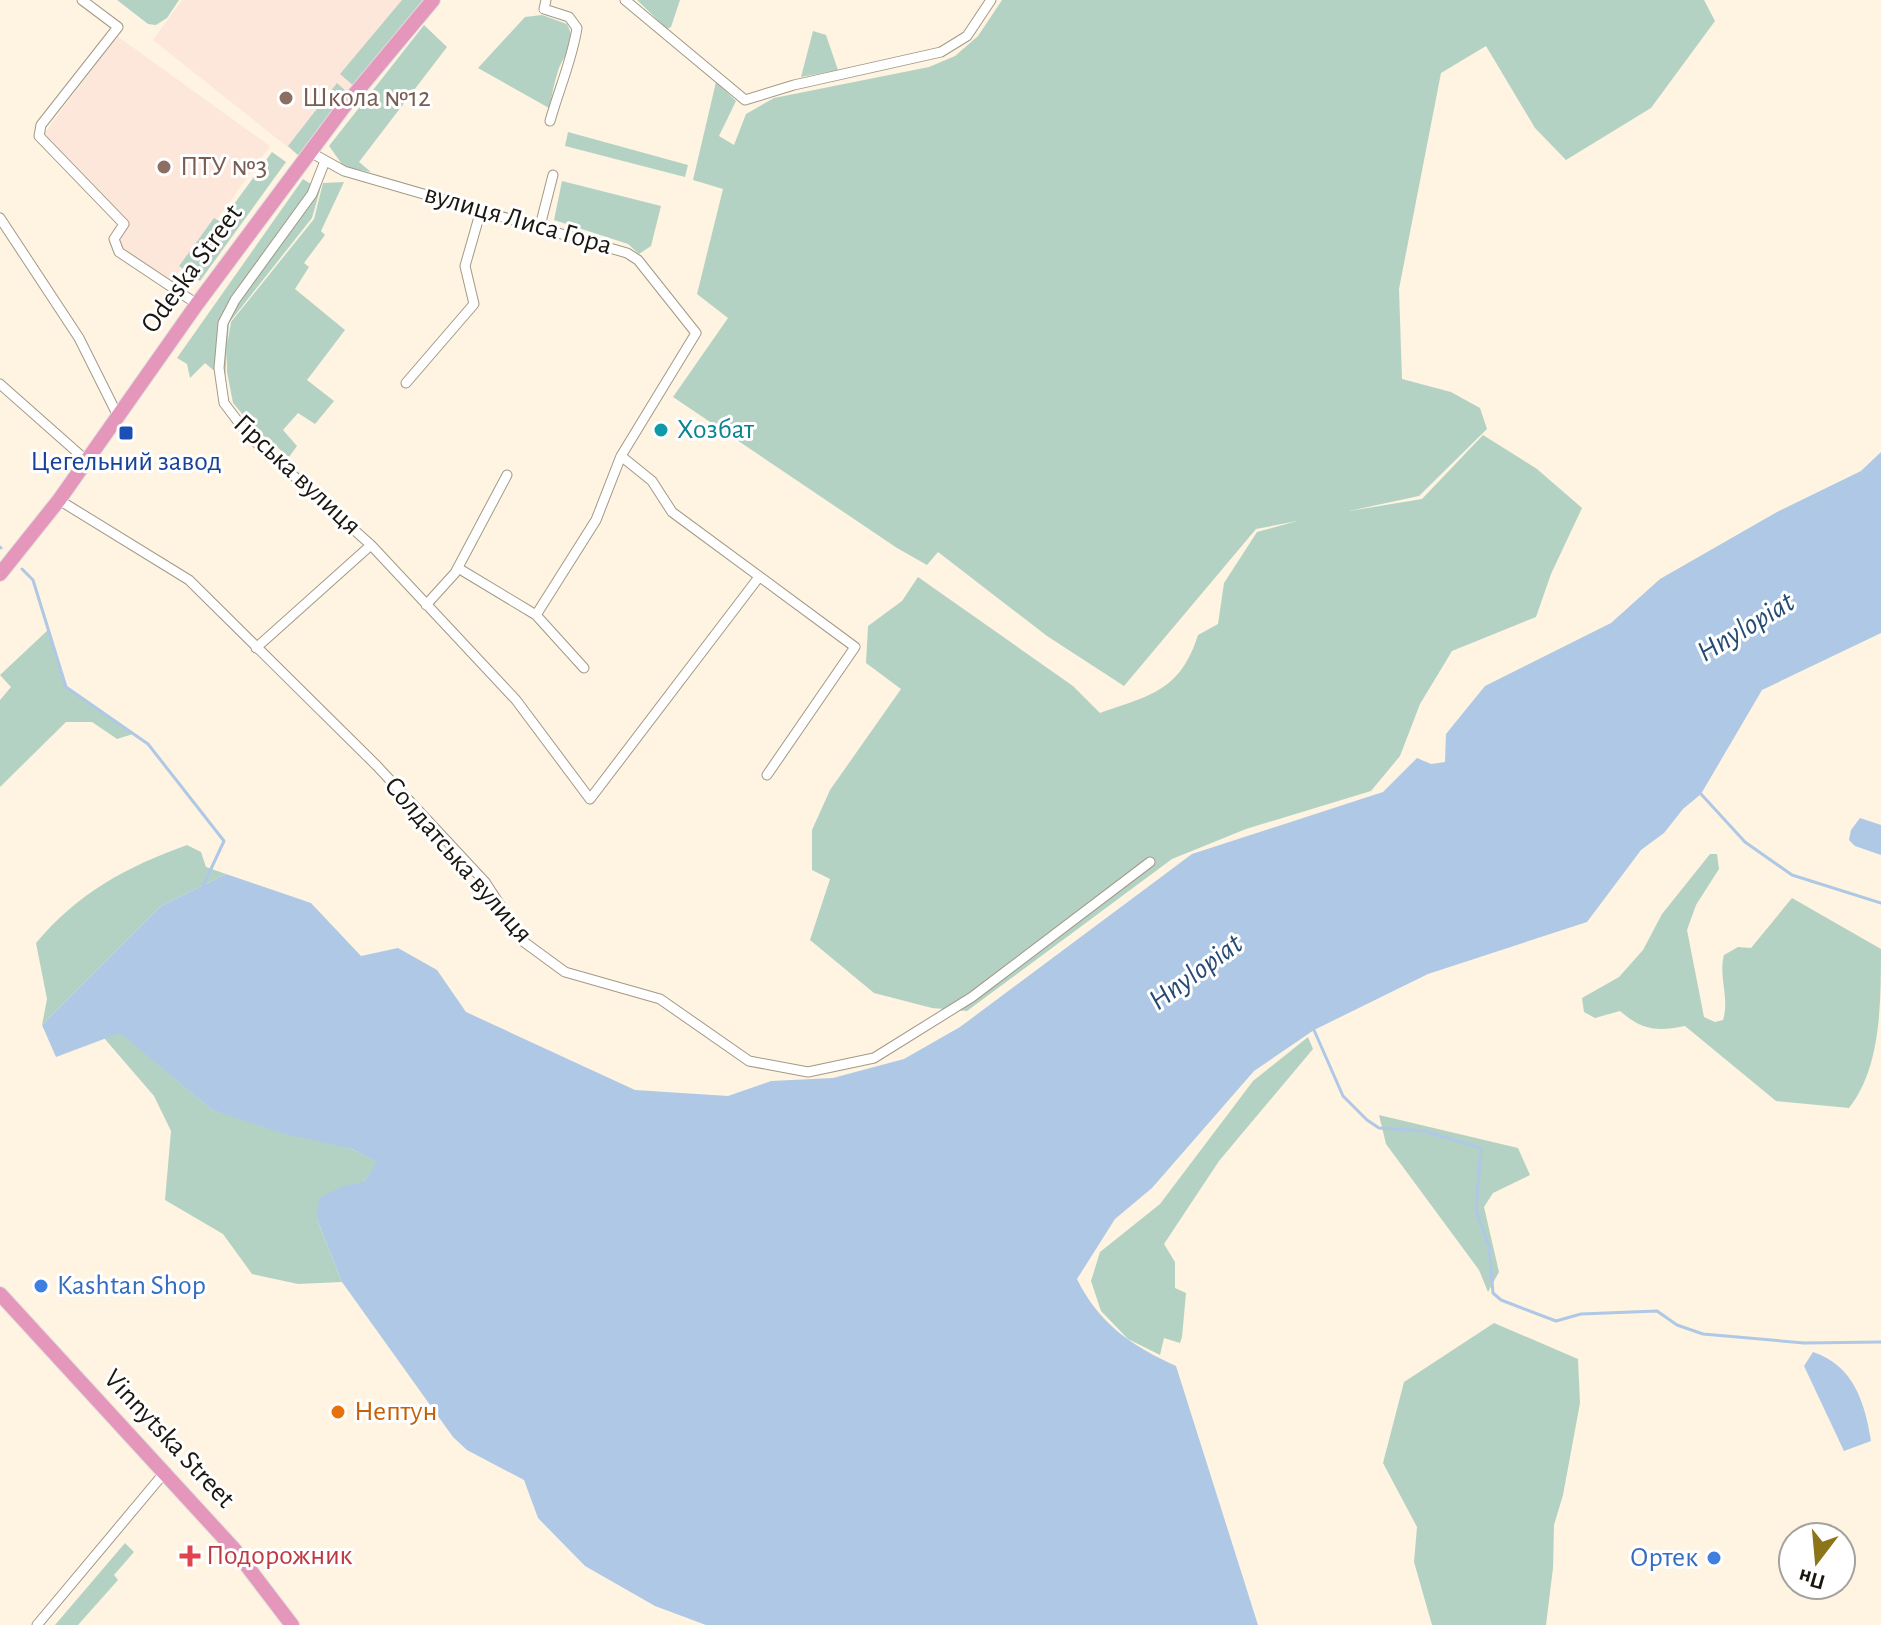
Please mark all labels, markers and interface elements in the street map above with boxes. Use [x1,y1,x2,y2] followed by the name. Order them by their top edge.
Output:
[302,84,431,112] place label: Школа №12
[277,89,295,107] marker: Школа №12
[180,153,267,181] place label: ПТУ №3
[155,158,173,176] marker: ПТУ №3
[421,180,615,260] street label: вулиця Лиса Гора
[136,200,248,338] street label: Odeska Street
[228,409,366,541] street label: Гірська вулиця
[677,416,755,444] place label: Хозбат
[652,421,670,439] marker: Хозбат
[117,424,135,442] marker: Цегельний завод
[30,448,222,476] place label: Цегельний завод
[1692,586,1800,668] water label: Hnylopiat
[379,772,537,948] street label: Солдатська вулиця
[1144,928,1248,1016] water label: Hnylopiat
[57,1272,206,1300] place label: Kashtan Shop
[32,1277,50,1295] marker: Kashtan Shop
[98,1365,240,1514] street label: Vinnytska Street
[354,1398,437,1426] place label: Нептун
[329,1403,347,1421] marker: Нептун
[1777,1521,1857,1601] north arrow
[206,1542,353,1570] place label: Подорожник
[1630,1544,1698,1572] place label: Ортек
[181,1547,199,1565] marker: Подорожник
[1705,1549,1723,1567] marker: Ортек
[1796,1565,1828,1594] text: Пн

